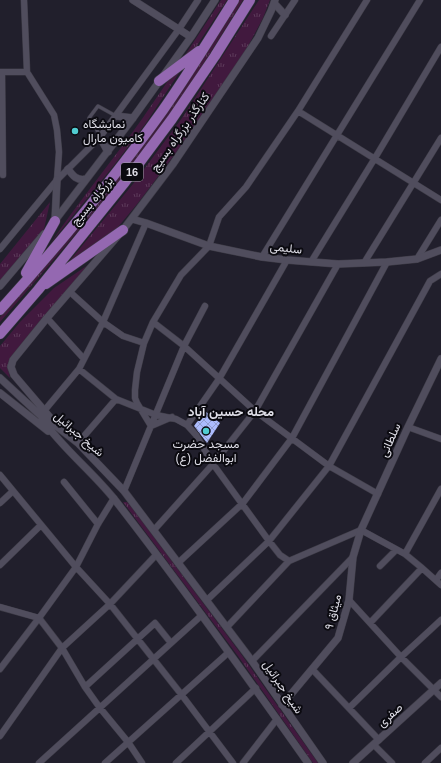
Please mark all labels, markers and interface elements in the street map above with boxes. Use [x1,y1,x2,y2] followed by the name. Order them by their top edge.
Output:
[147,90,214,175] street label: کنارگذر بزرگراه بسیج
[83,117,143,146] place label: نمایشگاه کامیون مارال
[70,126,80,136] marker: نمایشگاه کامیون مارال
[121,163,143,181] road number: 16
[68,174,117,229] street label: بزرگراه بسیج
[269,239,303,258] street label: سلیمی
[188,404,274,419] district label: محله حسین آباد
[50,409,107,461] street label: شیخ جبرائیل
[376,421,405,460] street label: سلطانی
[201,426,211,436] marker: مسجد حضرت ابوالفضل (ع)
[173,437,239,467] place label: مسجد حضرت ابوالفضل (ع)
[322,593,344,631] street label: میثاق ۹
[258,658,306,717] street label: شیخ جبرائیل
[374,700,406,731] street label: صفری

